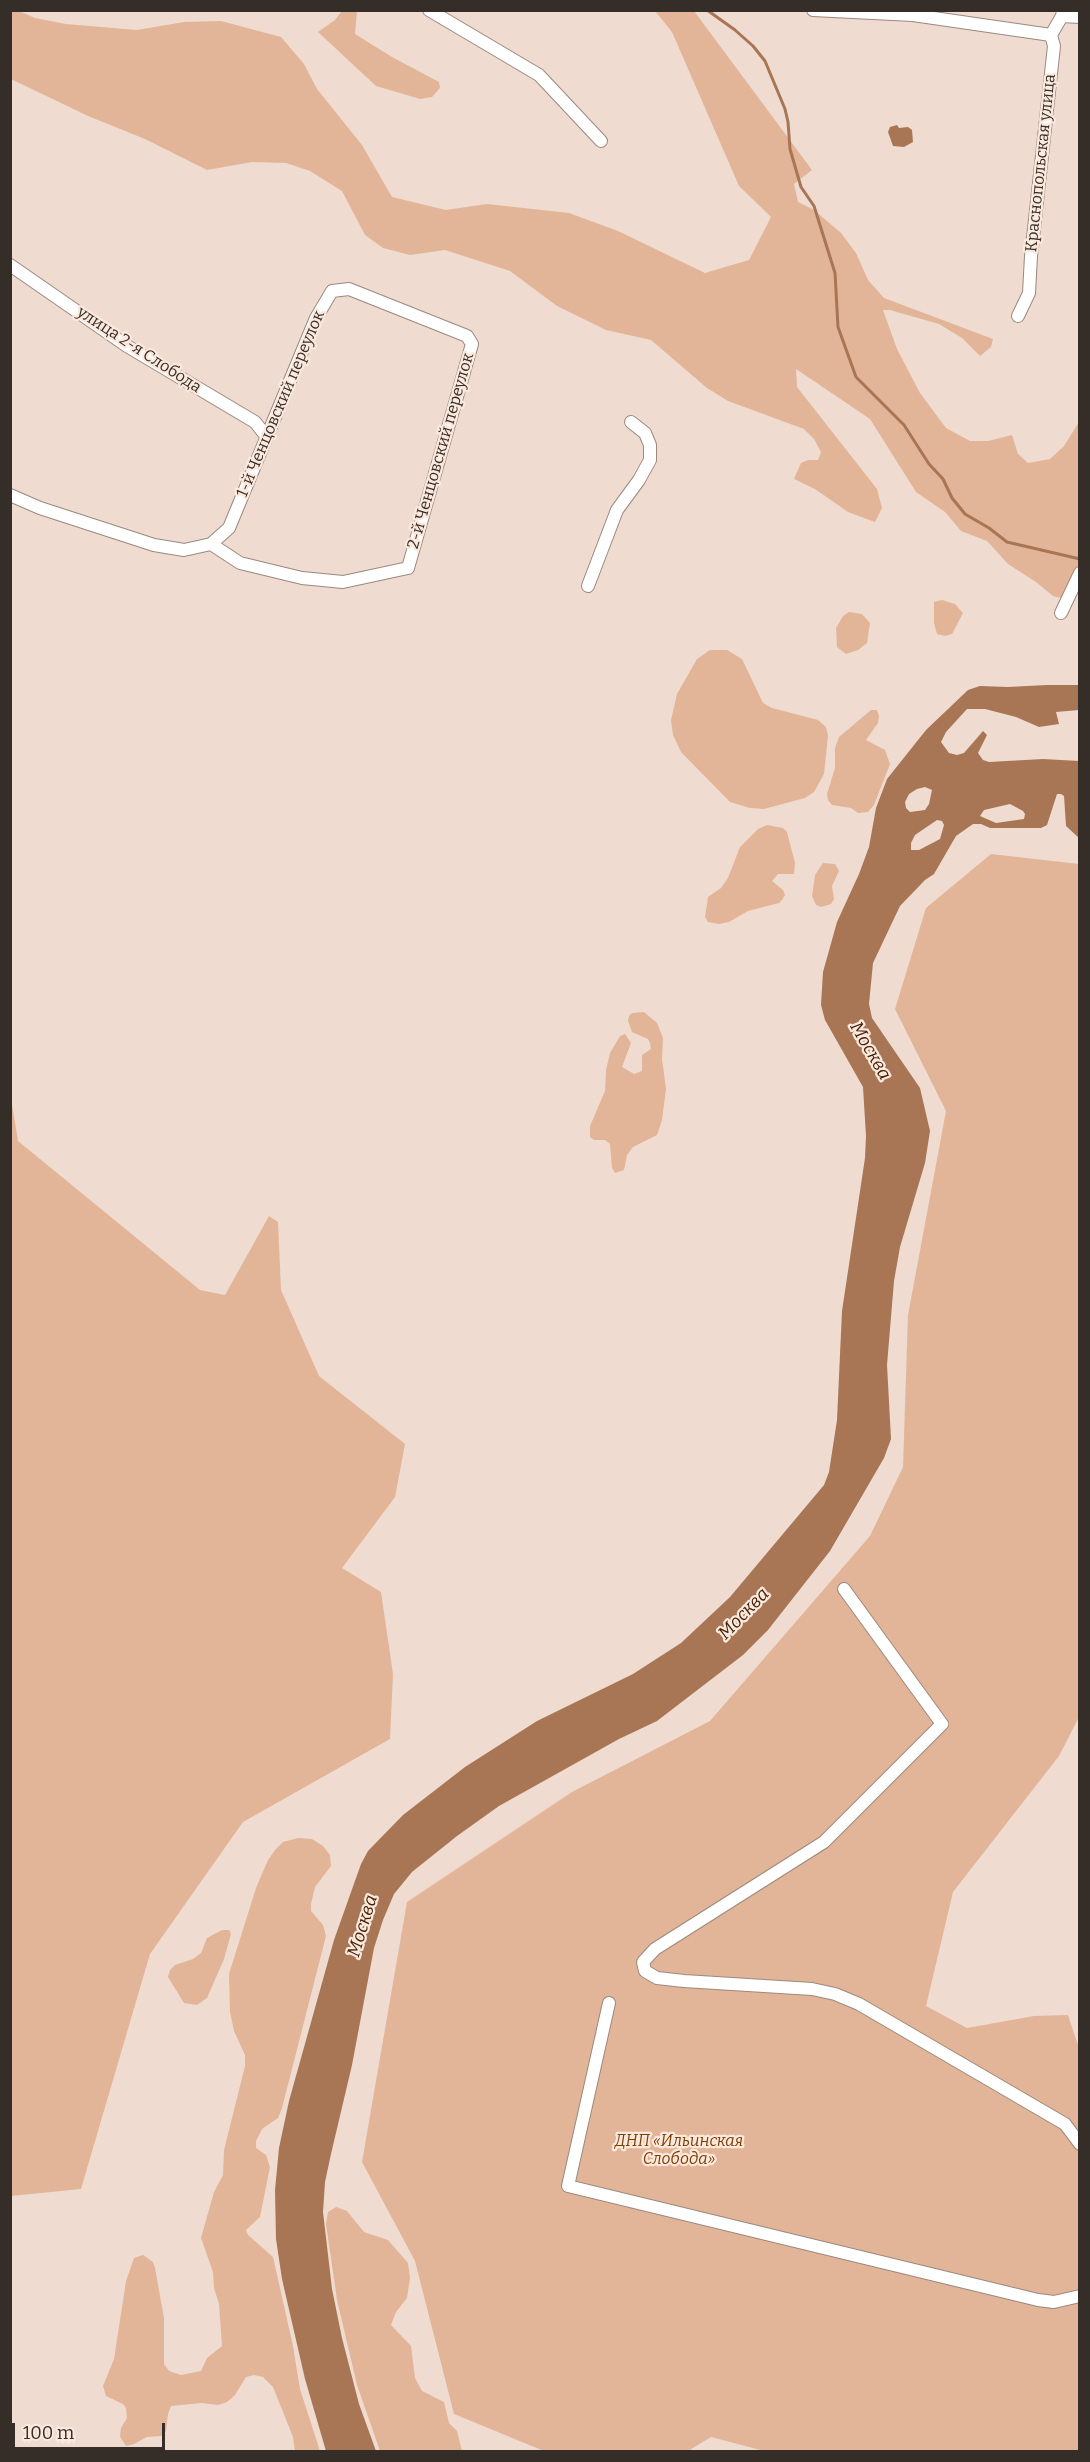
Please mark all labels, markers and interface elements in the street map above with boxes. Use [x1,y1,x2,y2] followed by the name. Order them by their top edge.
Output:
[1022,73,1060,253] street label: Краснопольская улица
[73,303,205,397] street label: улица 2-я Слобода
[233,308,329,500] street label: 1-й Ченцовский переулок
[404,351,478,551] street label: 2-й Ченцовский переулок
[845,1018,895,1084] water label: Москва
[714,1584,774,1644] water label: Москва
[343,1892,383,1960] water label: Москва
[615,2132,743,2170] park label: ДНП «Ильинская Слобода»
[15,2411,168,2449] scale bar
[23,2422,74,2444] text: 100 m

